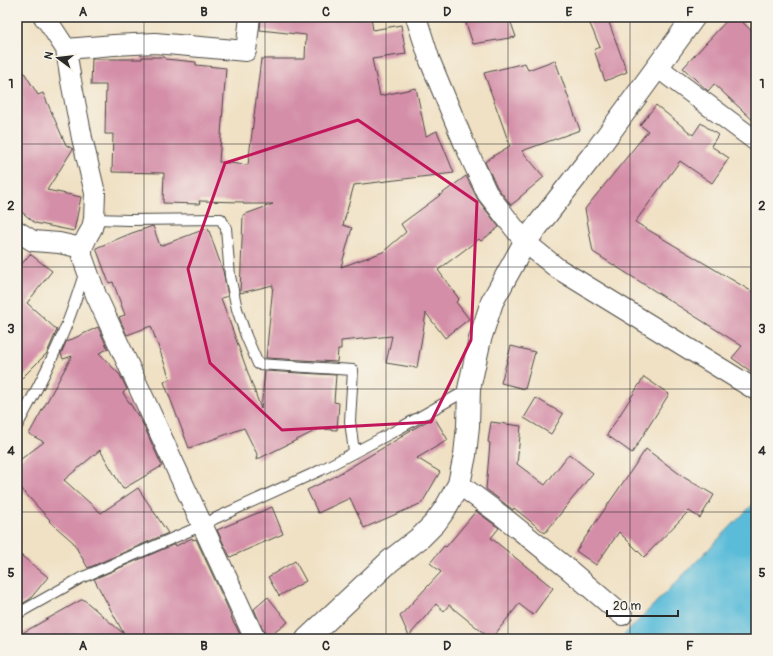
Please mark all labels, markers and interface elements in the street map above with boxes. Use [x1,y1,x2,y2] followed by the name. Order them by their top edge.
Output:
[79,4,88,20] text: A
[200,4,208,20] text: B
[322,4,330,20] text: C
[443,4,451,20] text: D
[566,4,573,20] text: E
[686,4,694,20] text: F
[38,38,78,78] north arrow
[42,50,56,61] text: N
[8,76,14,92] text: 1
[759,76,765,92] text: 1
[7,198,15,214] text: 2
[758,198,766,214] text: 2
[7,321,15,337] text: 3
[758,321,766,337] text: 3
[7,443,15,459] text: 4
[758,443,766,459] text: 4
[7,565,15,581] text: 5
[758,565,766,581] text: 5
[607,592,678,618] scale bar
[613,599,642,614] text: 20 m
[79,638,88,654] text: A
[200,638,208,654] text: B
[322,638,330,654] text: C
[443,638,451,654] text: D
[566,638,573,654] text: E
[686,638,694,654] text: F

